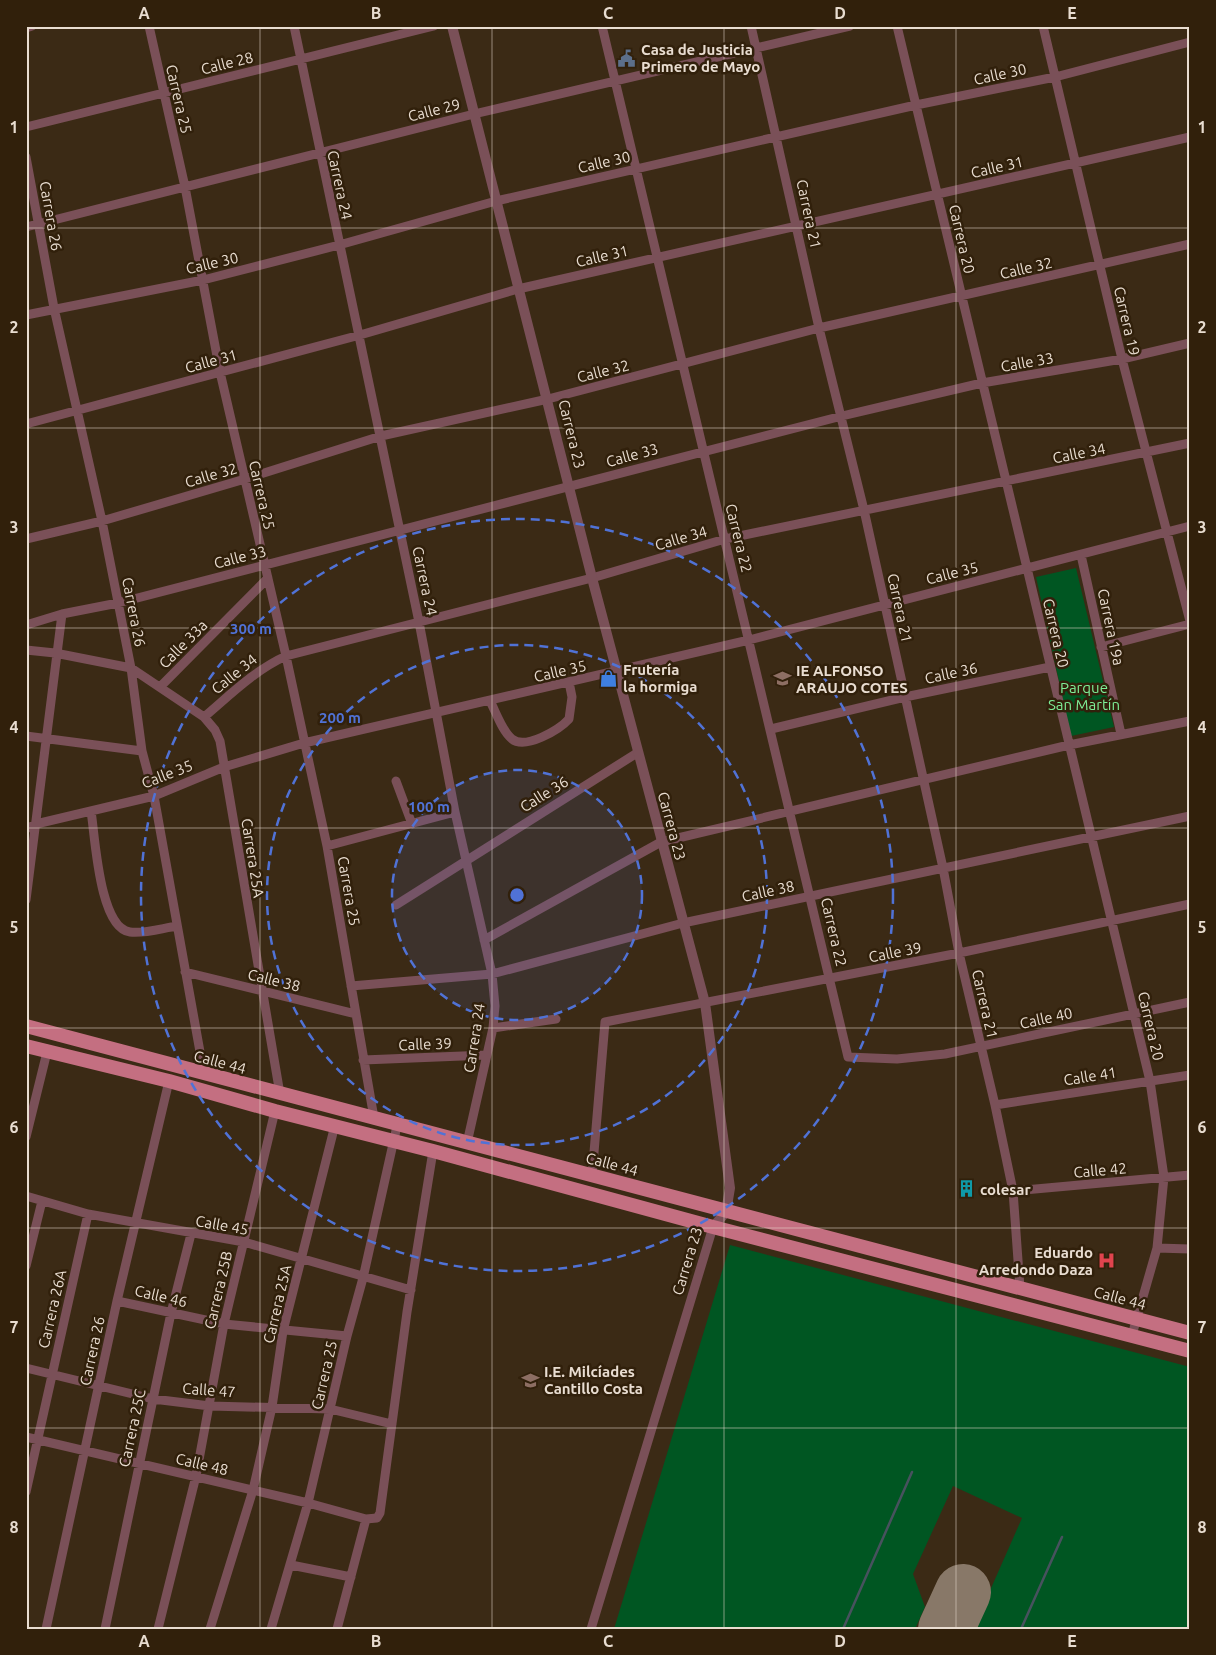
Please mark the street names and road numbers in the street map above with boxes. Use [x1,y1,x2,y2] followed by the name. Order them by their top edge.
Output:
[199,48,255,78] street label: Calle 28
[972,60,1028,88] street label: Calle 30
[163,63,195,135] street label: Carrera 25
[406,95,462,125] street label: Calle 29
[576,148,632,176] street label: Calle 30
[324,149,356,221] street label: Carrera 24
[969,153,1025,181] street label: Calle 31
[793,178,825,250] street label: Carrera 21
[37,180,65,252] street label: Carrera 26
[946,203,978,275] street label: Carrera 20
[574,242,630,270] street label: Calle 31
[184,249,240,277] street label: Calle 30
[998,254,1054,282] street label: Calle 32
[1111,285,1143,357] street label: Carrera 19
[183,346,239,376] street label: Calle 31
[999,349,1055,375] street label: Calle 33
[575,356,631,386] street label: Calle 32
[555,398,589,470] street label: Carrera 23
[604,440,660,470] street label: Calle 33
[1051,440,1107,466] street label: Calle 34
[183,459,239,491] street label: Calle 32
[246,459,278,531] street label: Carrera 25
[722,502,756,574] street label: Carrera 22
[653,522,709,554] street label: Calle 34
[212,542,268,572] street label: Calle 33
[409,545,441,617] street label: Carrera 24
[924,558,980,588] street label: Calle 35
[884,572,916,644] street label: Carrera 21
[119,576,149,648] street label: Carrera 26
[1095,587,1127,667] street label: Carrera 19a
[1040,597,1072,669] street label: Carrera 20
[155,616,211,672] street label: Calle 33a
[208,651,260,697] street label: Calle 34
[532,657,588,685] street label: Calle 35
[923,659,979,687] street label: Calle 36
[139,756,195,792] street label: Calle 35
[517,773,571,815] street label: Calle 36
[655,790,689,862] street label: Carrera 23
[238,817,268,899] street label: Carrera 25A
[335,855,363,927] street label: Carrera 25
[740,877,796,905] street label: Calle 38
[818,896,850,968] street label: Carrera 22
[867,939,923,965] street label: Calle 39
[246,965,302,995] street label: Calle 38
[969,968,1001,1040] street label: Carrera 21
[1135,990,1167,1062] street label: Carrera 20
[460,1002,488,1074] street label: Carrera 24
[1018,1004,1074,1032] street label: Calle 40
[398,1035,452,1053] street label: Calle 39
[192,1047,248,1077] street label: Calle 44
[1062,1063,1118,1089] street label: Calle 41
[584,1149,640,1179] street label: Calle 44
[1073,1159,1127,1181] street label: Calle 42
[194,1212,250,1238] street label: Calle 45
[669,1225,705,1297] street label: Carrera 23
[201,1249,235,1331] street label: Carrera 25B
[260,1263,294,1345] street label: Carrera 25A
[35,1268,69,1350] street label: Carrera 26A
[133,1282,189,1310] street label: Calle 46
[1092,1283,1148,1313] street label: Calle 44
[76,1315,108,1387] street label: Carrera 26
[308,1339,340,1411] street label: Carrera 25
[182,1380,236,1400] street label: Calle 47
[115,1387,149,1469] street label: Carrera 25C
[174,1450,230,1478] street label: Calle 48

